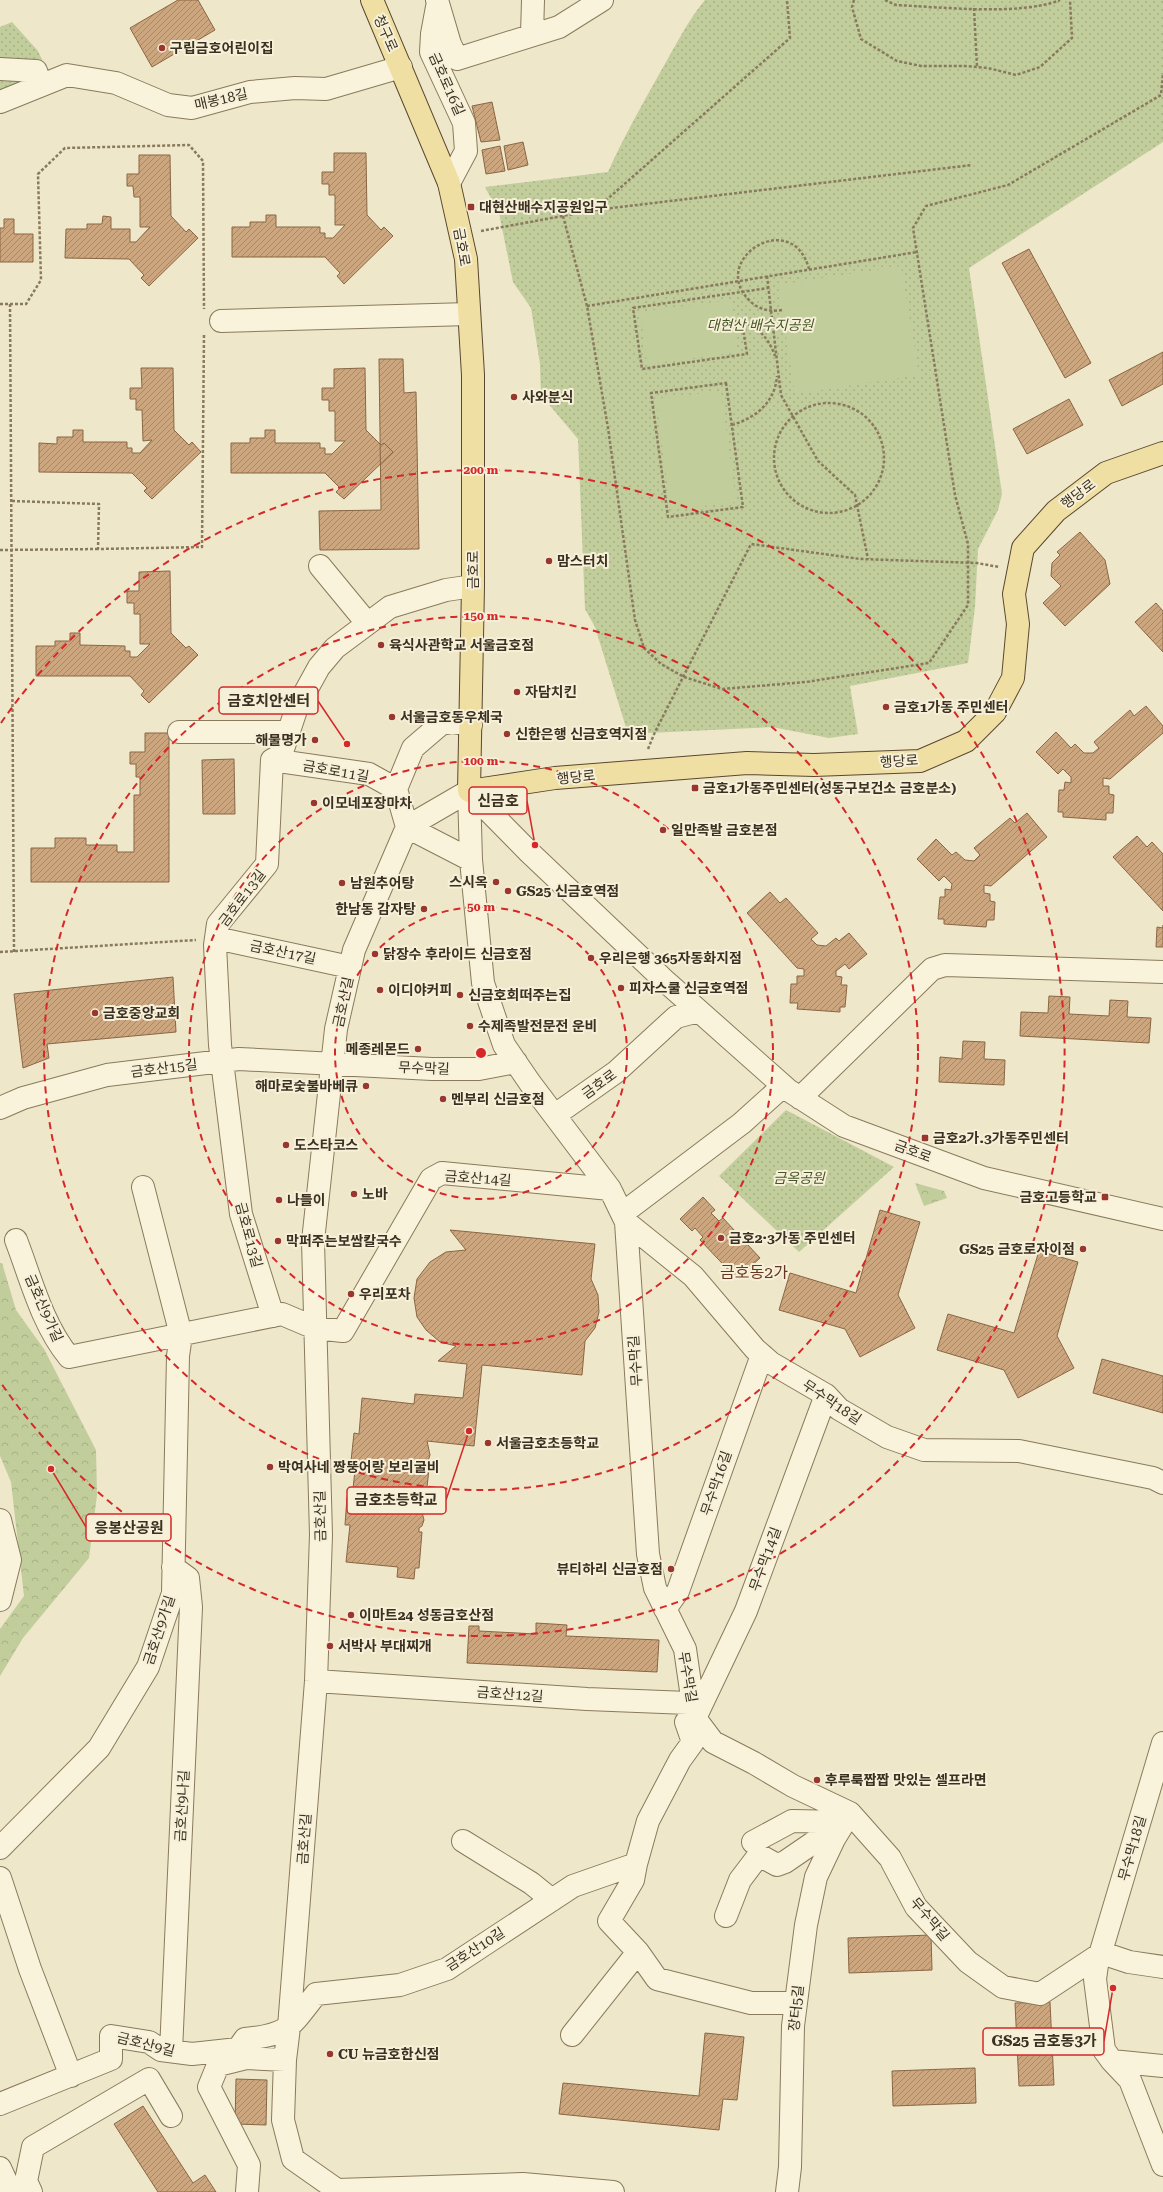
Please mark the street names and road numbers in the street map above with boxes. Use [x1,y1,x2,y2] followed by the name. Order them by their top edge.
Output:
[371,12,401,54] street label: 청구로
[426,50,468,118] street label: 금호로16길
[193,85,249,113] street label: 매봉18길
[451,227,473,268] street label: 금호로
[1058,476,1098,512] street label: 행당로
[465,551,481,589] street label: 금호로
[879,752,919,770] street label: 행당로
[302,757,370,785] street label: 금호로11길
[556,767,596,787] street label: 행당로
[215,866,269,930] street label: 금호로13길
[248,937,318,967] street label: 금호산17길
[330,975,356,1029] street label: 금호산길
[130,1056,198,1080] street label: 금호산15길
[398,1059,450,1077] street label: 무수막길
[579,1066,619,1102] street label: 금호로
[892,1137,934,1165] street label: 금호로
[444,1168,512,1188] street label: 금호산14길
[233,1200,265,1270] street label: 금호로13길
[22,1272,66,1344] street label: 금호산9가길
[625,1335,645,1387] street label: 무수막길
[800,1377,864,1427] street label: 무수막18길
[697,1449,735,1517] street label: 무수막16길
[312,1490,328,1542] street label: 금호산길
[746,1525,784,1593] street label: 무수막14길
[140,1593,178,1667] street label: 금호산9가길
[676,1650,700,1704] street label: 무수막길
[476,1684,544,1704] street label: 금호산12길
[172,1770,192,1842] street label: 금호산9나길
[294,1813,314,1865] street label: 금호산길
[1115,1813,1149,1883] street label: 무수막18길
[907,1894,953,1944] street label: 무수막길
[442,1924,508,1974] street label: 금호산10길
[786,1984,806,2032] street label: 장터5길
[115,2029,177,2059] street label: 금호산9길

